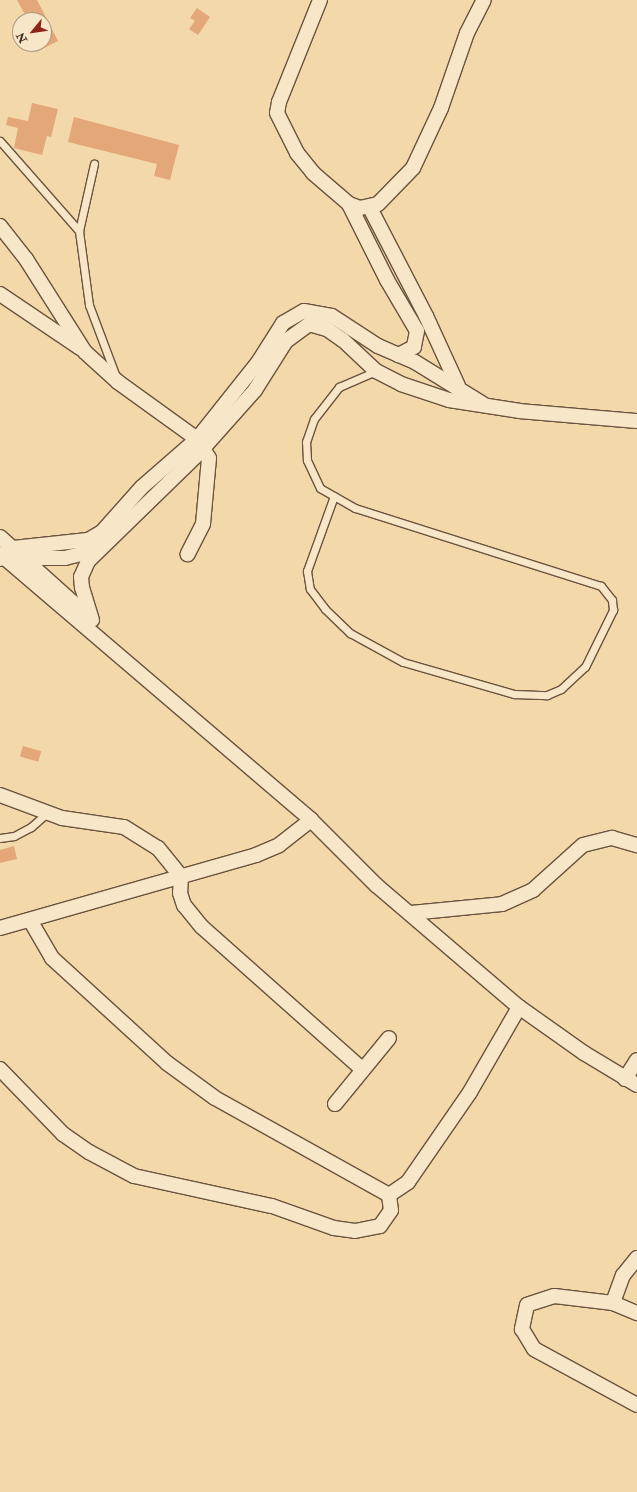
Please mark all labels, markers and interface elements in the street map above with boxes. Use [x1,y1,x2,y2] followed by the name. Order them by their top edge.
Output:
[12,12,52,52] north arrow
[14,30,30,45] text: N

